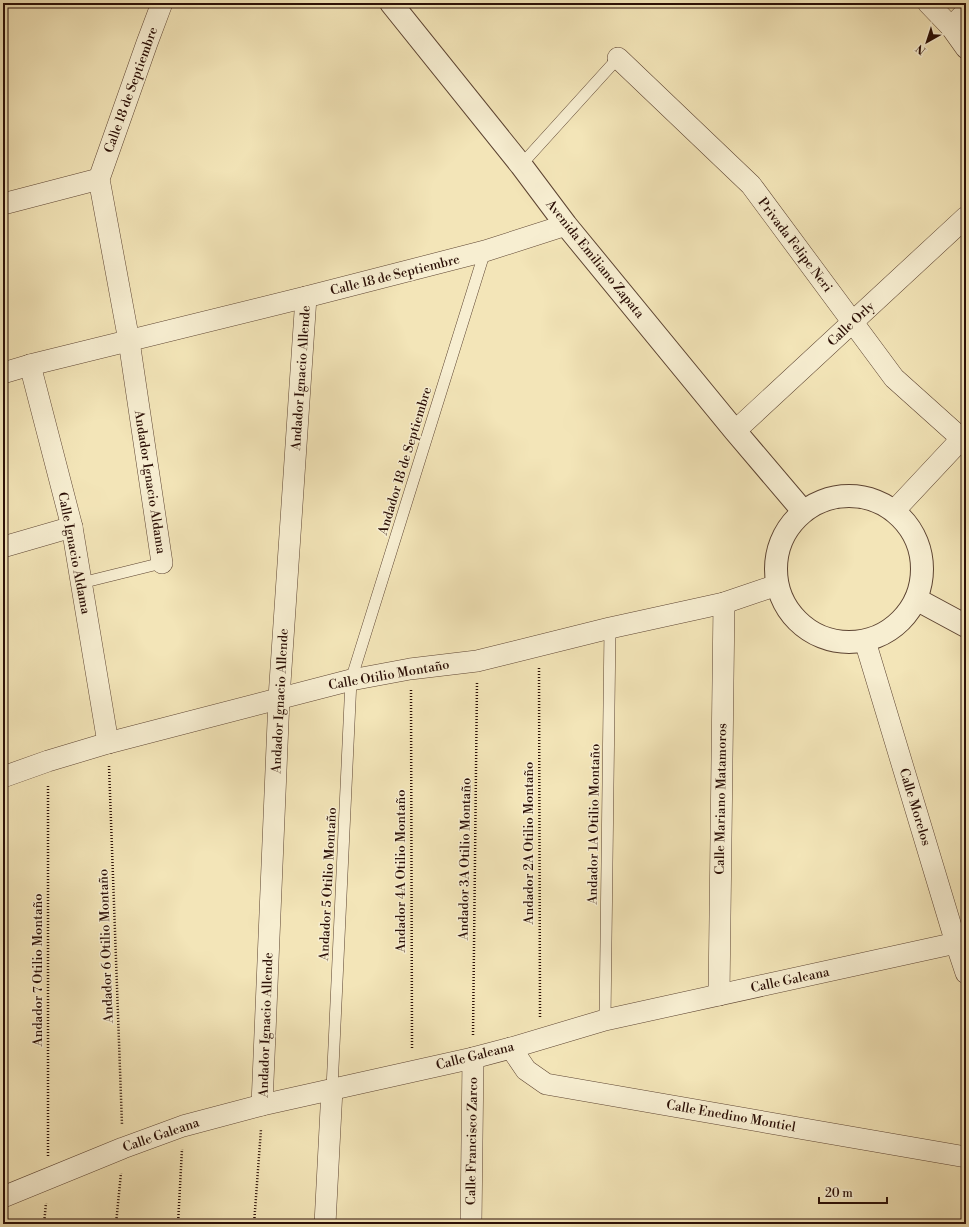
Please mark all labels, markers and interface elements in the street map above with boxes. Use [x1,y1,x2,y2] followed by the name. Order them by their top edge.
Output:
[907,22,947,62] north arrow
[101,24,161,155] street label: Calle 18 de Septiembre
[913,41,929,57] text: N
[754,195,836,295] street label: Privada Felipe Neri
[542,196,648,322] street label: Avenida Emiliano Zapata
[329,251,462,299] street label: Calle 18 de Septiembre
[824,298,878,350] street label: Calle Orly
[288,305,314,452] street label: Andador Ignacio Allende
[375,385,435,538] street label: Andador 18 de Septiembre
[131,408,169,555] street label: Andador Ignacio Aldama
[54,491,94,616] street label: Calle Ignacio Aldama
[268,628,292,775] street label: Andador Ignacio Allende
[327,656,451,694] street label: Calle Otilio Montaño
[712,723,730,875] street label: Calle Mariano Matamoros
[585,743,603,906] street label: Andador 1A Otilio Montaño
[521,762,537,925] street label: Andador 2A Otilio Montaño
[896,766,934,848] street label: Calle Morelos
[456,778,474,941] street label: Andador 3A Otilio Montaño
[393,789,409,954] street label: Andador 4A Otilio Montaño
[316,807,340,962] street label: Andador 5 Otilio Montaño
[95,869,117,1024] street label: Andador 6 Otilio Montaño
[30,893,46,1048] street label: Andador 7 Otilio Montaño
[255,952,277,1099] street label: Andador Ignacio Allende
[749,964,831,996] street label: Calle Galeana
[434,1038,516,1073] street label: Calle Galeana
[463,1077,481,1205] street label: Calle Francisco Zarco
[665,1097,797,1135] street label: Calle Enedino Montiel
[121,1114,202,1156] street label: Calle Galeana
[819,1179,887,1205] scale bar
[825,1186,853,1201] text: 20 m

